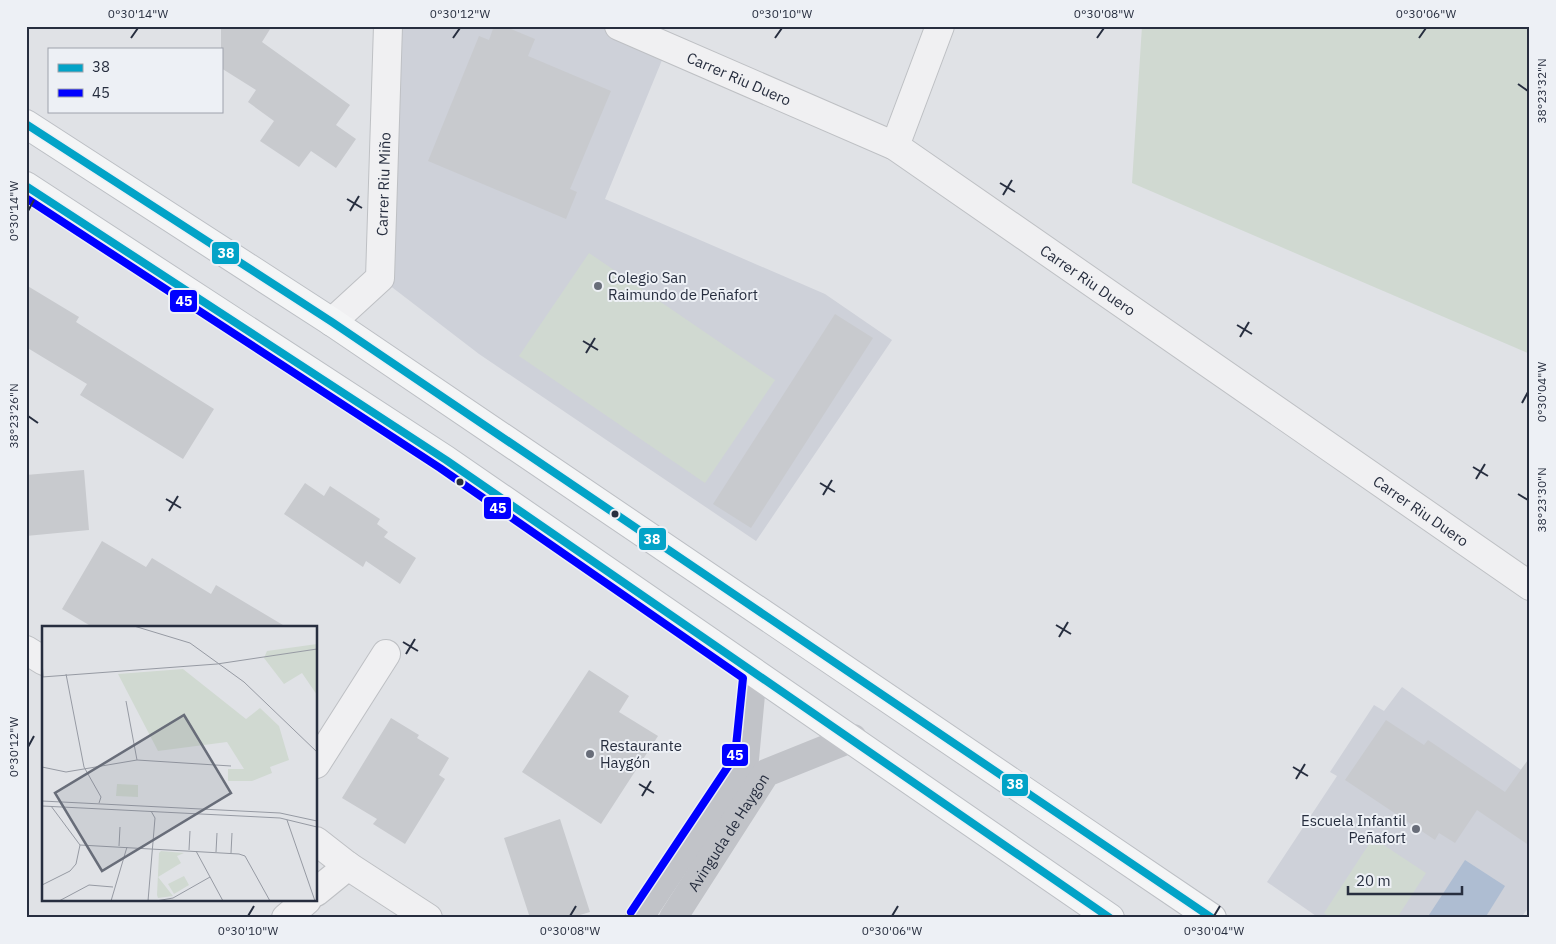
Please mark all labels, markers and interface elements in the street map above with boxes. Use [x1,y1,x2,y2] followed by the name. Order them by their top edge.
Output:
[108,6,169,21] text: 0°30'14"W
[430,6,491,21] text: 0°30'12"W
[752,6,813,21] text: 0°30'10"W
[1074,6,1135,21] text: 0°30'08"W
[1396,6,1457,21] text: 0°30'06"W
[684,47,794,109] street label: Carrer Riu Duero
[48,48,222,112] legend
[92,57,110,76] text: 38
[1534,58,1549,124] text: 38°23'32"N
[92,83,110,102] text: 45
[372,132,394,236] street label: Carrer Riu Miño
[6,180,21,241] text: 0°30'14"W
[1037,240,1140,320] street label: Carrer Riu Duero
[211,241,240,265] line badge: 38
[218,244,234,262] text: 38
[608,268,758,304] place label: Colegio San Raimundo de Peñafort
[592,280,604,292] marker: Colegio San Raimundo de Peñafort
[169,289,198,313] line badge: 45
[176,292,192,310] text: 45
[1534,361,1549,422] text: 0°30'04"W
[6,383,21,449] text: 38°23'26"N
[1534,467,1549,533] text: 38°23'30"N
[1370,471,1472,550] street label: Carrer Riu Duero
[455,477,465,487] unlabelled marker
[483,496,512,520] line badge: 45
[490,499,506,517] text: 45
[610,509,620,519] unlabelled marker
[638,527,667,551] line badge: 38
[644,530,660,548] text: 38
[42,626,318,902] inset map
[6,716,21,777] text: 0°30'12"W
[600,736,682,772] place label: Restaurante Haygón
[721,743,749,767] line badge: 45
[727,746,743,764] text: 45
[584,748,596,760] marker: Restaurante Haygón
[683,770,773,895] street label: Avinguda de Haygon
[1001,773,1029,797] line badge: 38
[1007,775,1023,793] text: 38
[1301,811,1406,847] place label: Escuela Infantil Peñafort
[1410,823,1422,835] marker: Escuela Infantil Peñafort
[1348,864,1462,896] scale bar
[1356,871,1391,890] text: 20 m
[218,923,279,938] text: 0°30'10"W
[540,923,601,938] text: 0°30'08"W
[862,923,923,938] text: 0°30'06"W
[1184,923,1245,938] text: 0°30'04"W

